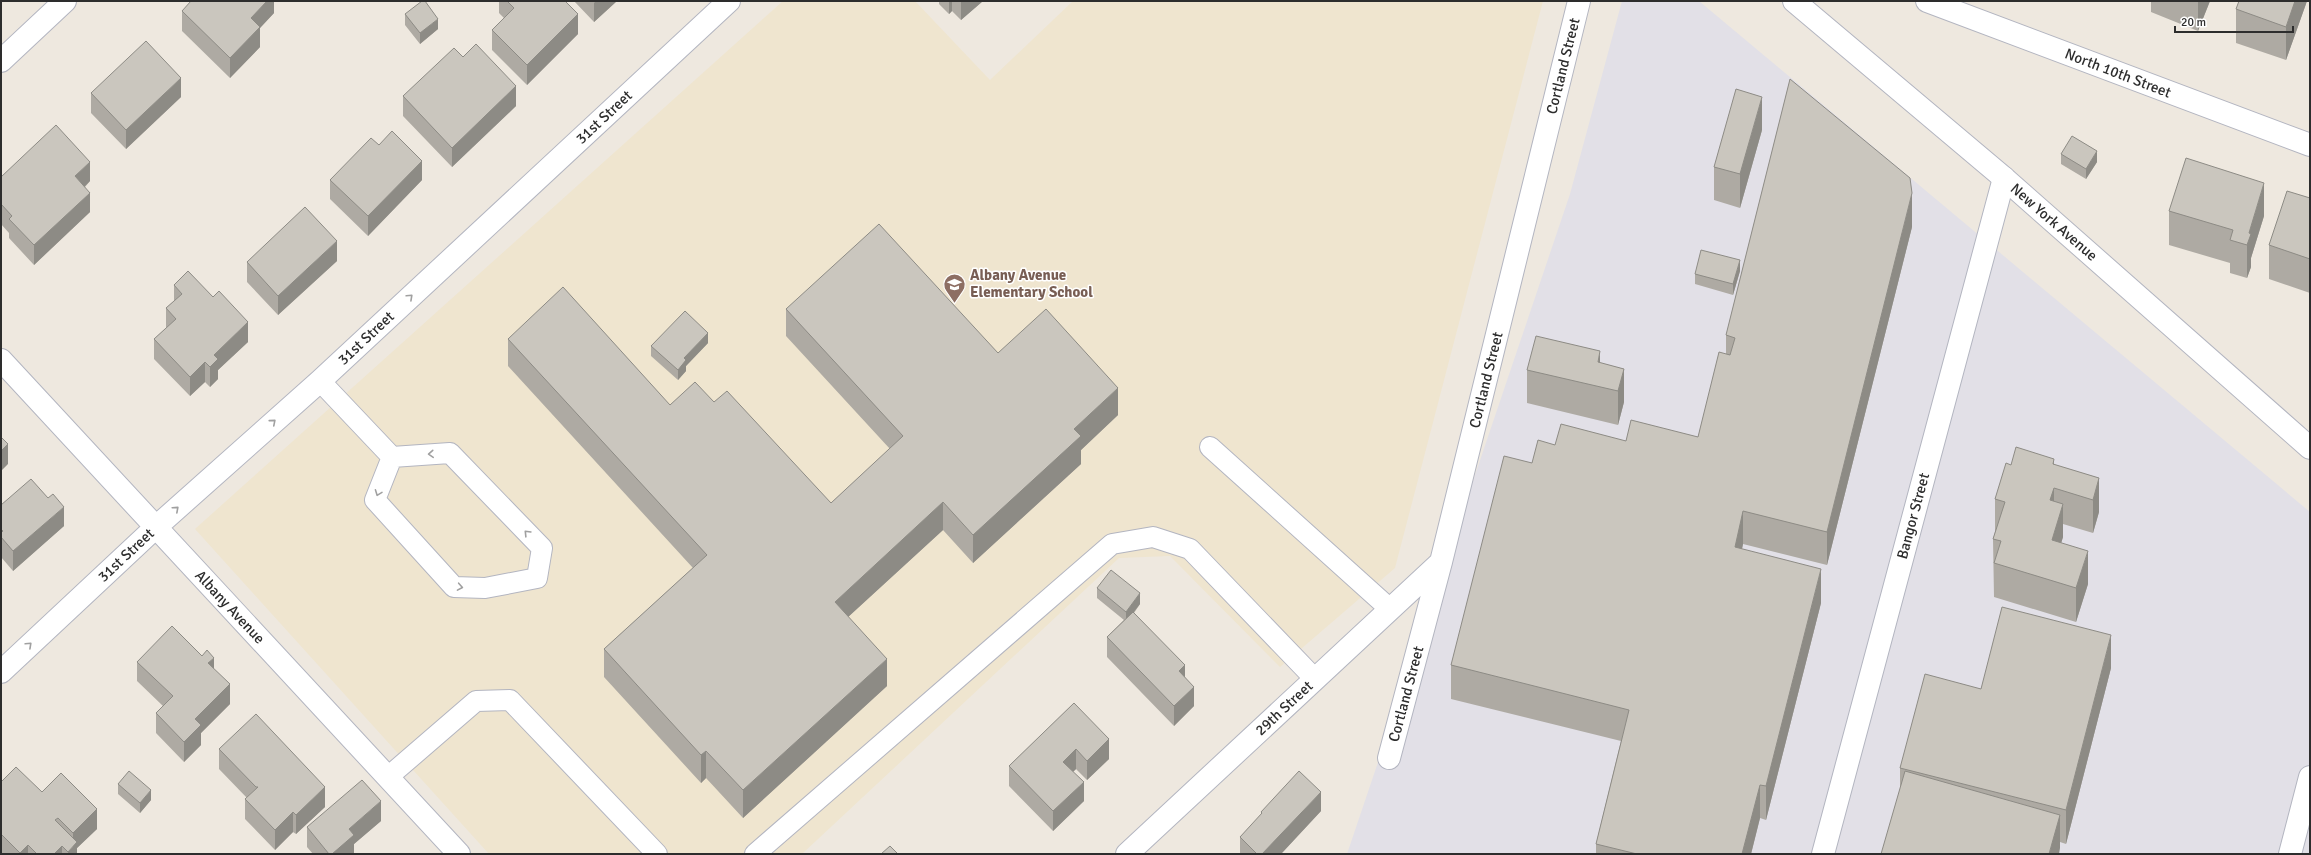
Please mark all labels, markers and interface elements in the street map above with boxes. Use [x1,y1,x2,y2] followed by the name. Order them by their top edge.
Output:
[2175,8,2293,34] scale bar
[2181,15,2206,30] text: 20 m
[1542,16,1584,116] street label: Cortland Street
[2062,44,2174,102] street label: North 10th Street
[572,86,636,148] street label: 31st Street
[2007,179,2101,265] street label: New York Avenue
[970,266,1093,301] place label: Albany Avenue Elementary School
[941,271,967,304] school or university icon: Albany Avenue Elementary School
[406,295,413,302] one-way arrow
[334,307,398,369] street label: 31st Street
[1465,330,1507,430] street label: Cortland Street
[268,420,276,427] one-way arrow
[428,450,434,459] one-way arrow
[1893,471,1933,561] street label: Bangor Street
[375,489,383,496] one-way arrow
[171,506,179,513] one-way arrow
[94,524,158,586] street label: 31st Street
[524,530,532,538] one-way arrow
[191,566,269,648] street label: Albany Avenue
[456,582,463,590] one-way arrow
[25,643,32,650] one-way arrow
[1385,644,1427,744] street label: Cortland Street
[1252,677,1316,739] street label: 29th Street

